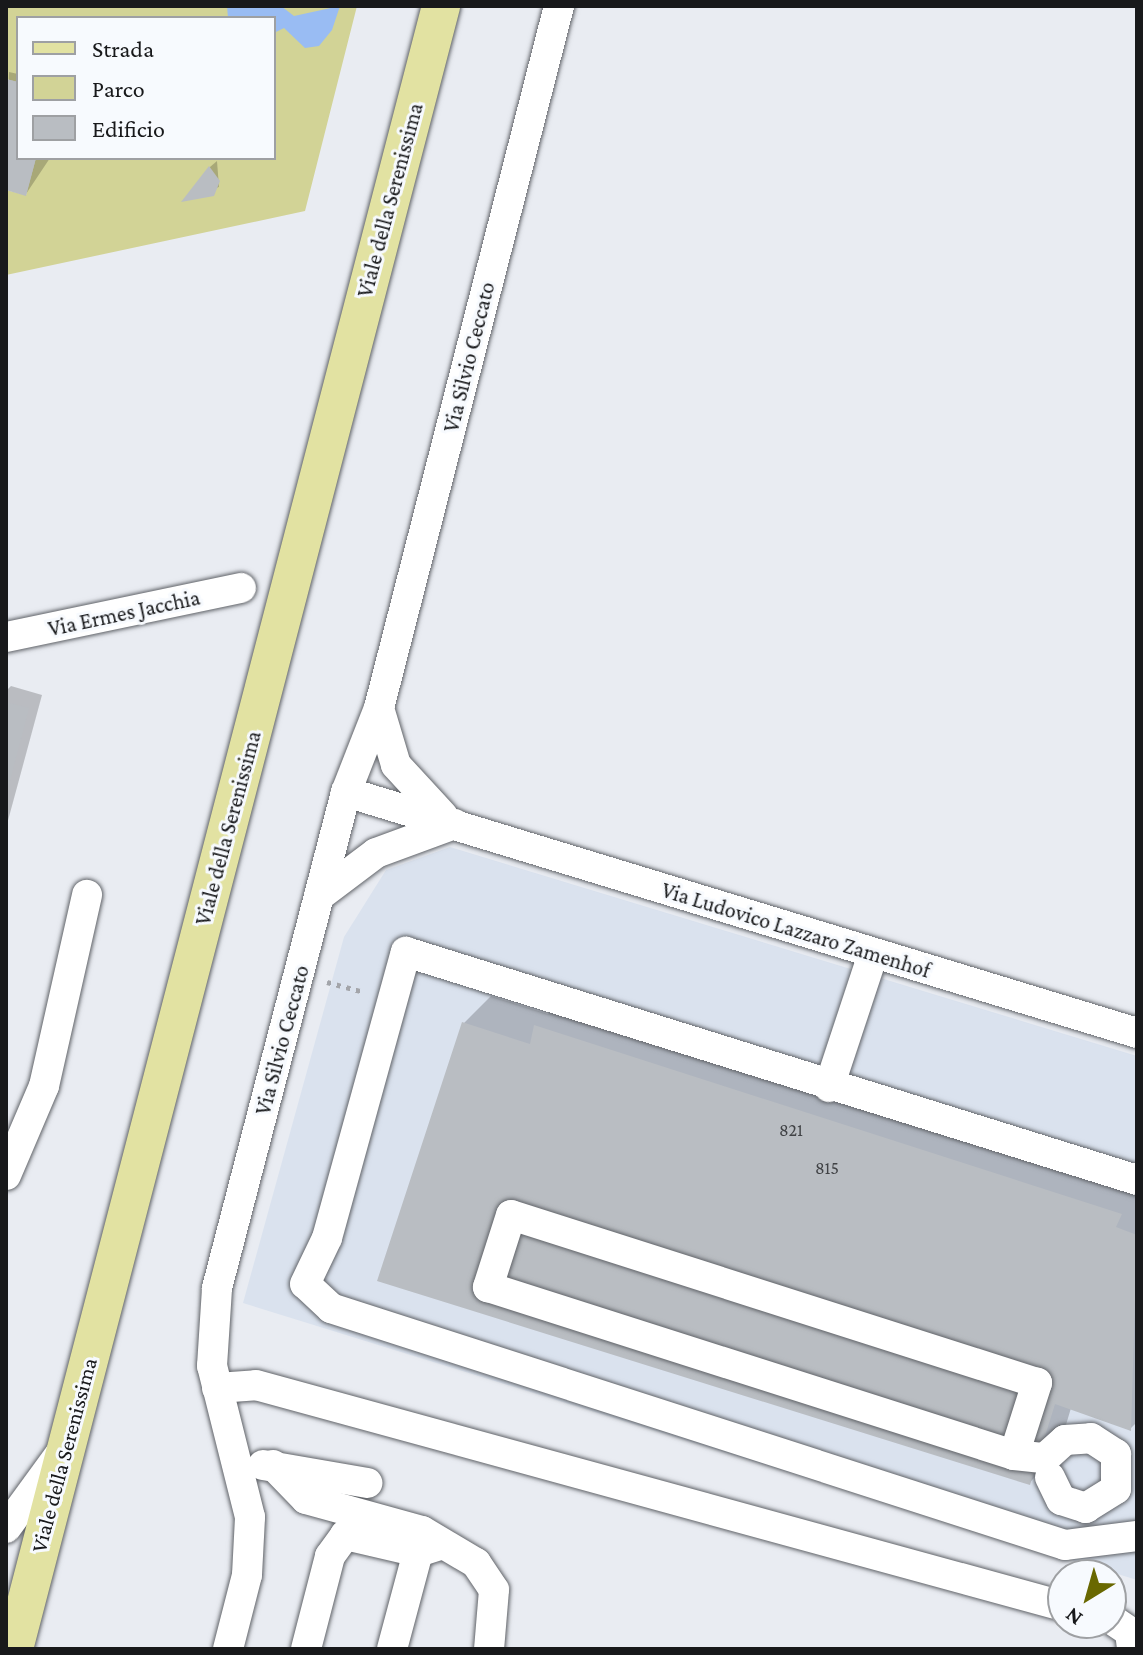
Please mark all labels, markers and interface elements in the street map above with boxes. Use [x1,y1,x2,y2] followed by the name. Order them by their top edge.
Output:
[16,16,276,160] legend
[92,35,154,62] text: Strada
[92,75,145,102] text: Parco
[351,100,429,300] street label: Viale della Serenissima
[92,115,165,142] text: Edificio
[438,279,500,435] street label: Via Silvio Ceccato
[46,584,202,642] street label: Via Ermes Jacchia
[189,728,267,928] street label: Viale della Serenissima
[658,876,934,984] street label: Via Ludovico Lazzaro Zamenhof
[249,962,315,1118] street label: Via Silvio Ceccato
[779,1119,803,1141] house number: 821
[815,1157,839,1179] house number: 815
[25,1355,103,1555] street label: Viale della Serenissima
[1047,1559,1127,1639] north arrow
[1060,1602,1087,1631] text: N

